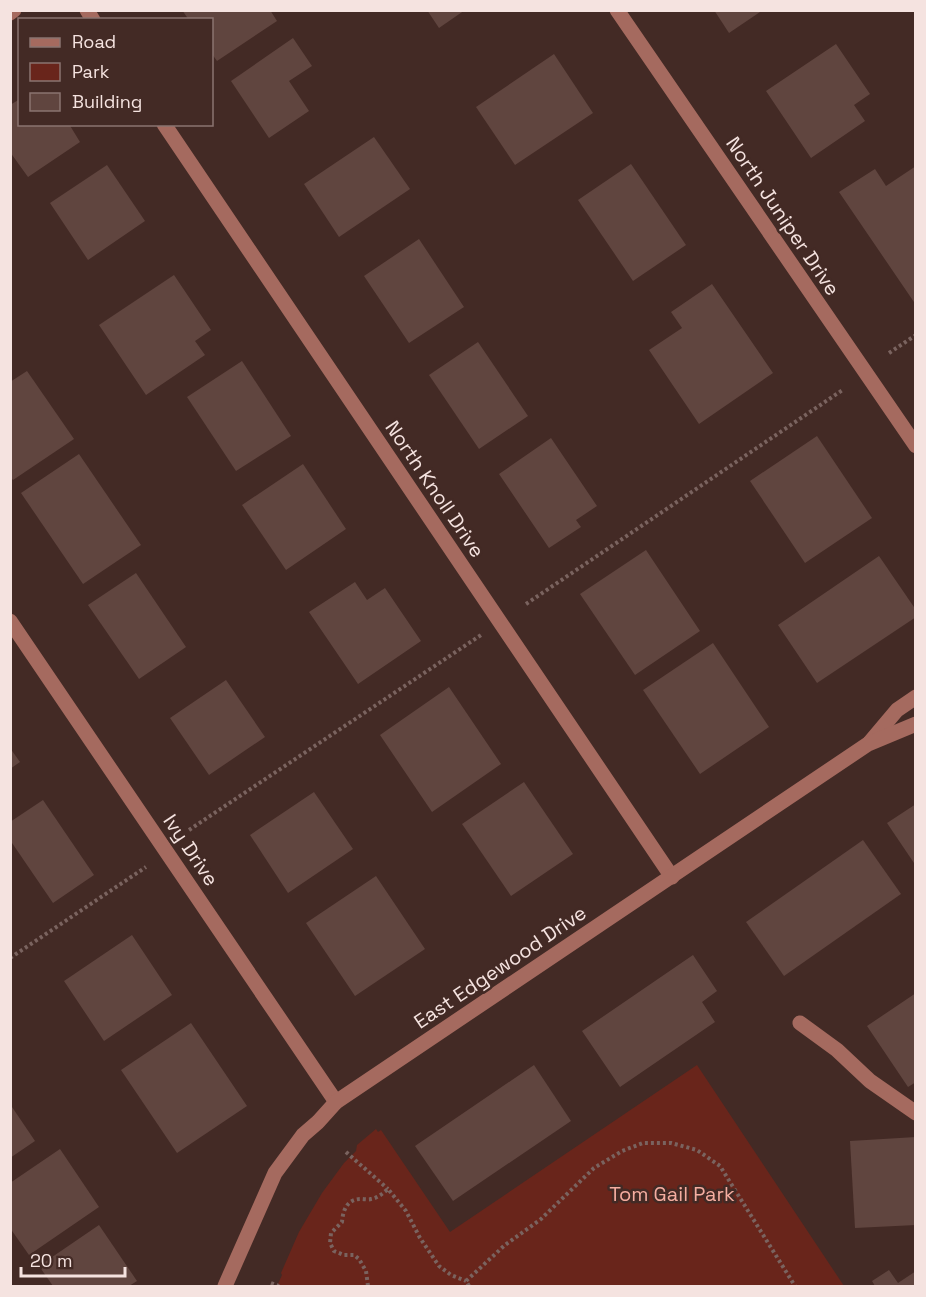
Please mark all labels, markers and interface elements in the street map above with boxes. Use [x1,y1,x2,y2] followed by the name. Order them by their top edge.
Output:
[18,18,213,126] legend
[72,30,116,53] text: Road
[72,60,110,83] text: Park
[72,90,142,113] text: Building
[720,132,846,300] street label: North Juniper Drive
[380,416,490,562] street label: North Knoll Drive
[158,809,224,891] street label: Ivy Drive
[409,900,591,1034] street label: East Edgewood Drive
[609,1181,735,1207] park label: Tom Gail Park
[21,1240,124,1278] scale bar
[30,1249,73,1272] text: 20 m

